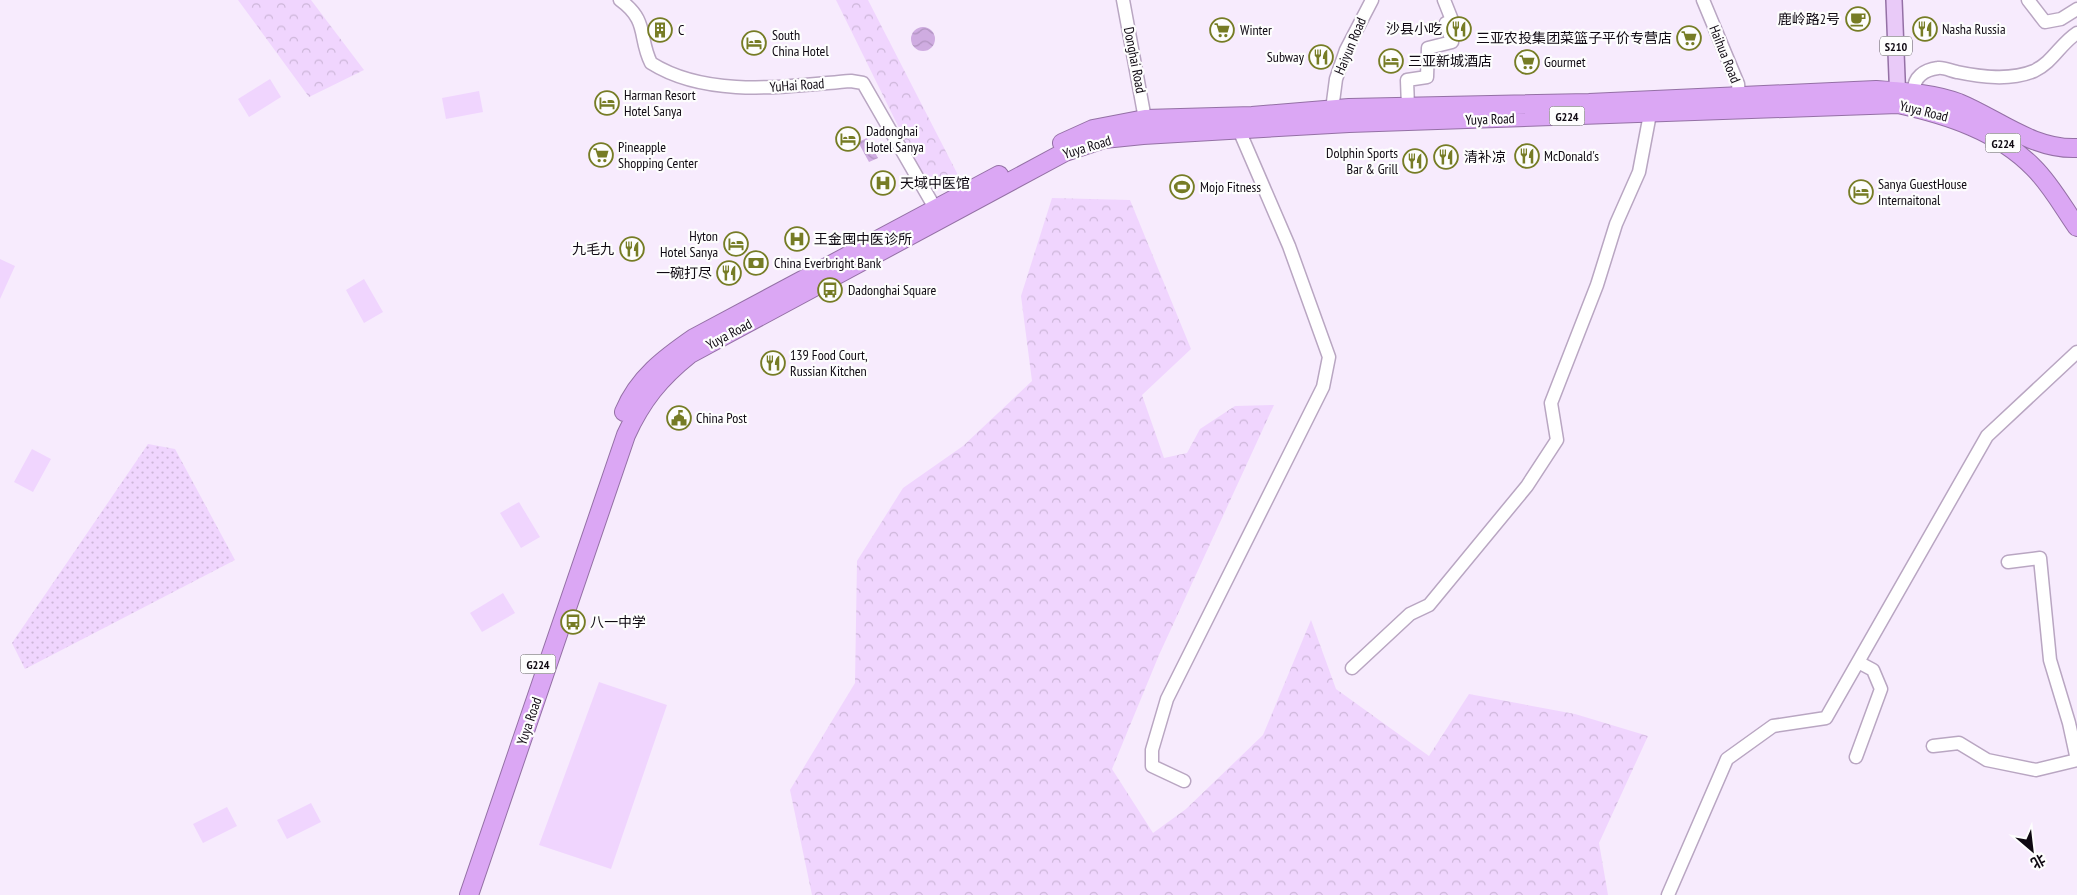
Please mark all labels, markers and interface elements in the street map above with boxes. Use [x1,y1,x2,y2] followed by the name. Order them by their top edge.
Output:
[1845,6,1871,32] cafe icon: 鹿岭路2号
[1778,10,1840,28] place label: 鹿岭路2号
[1330,15,1370,77] street label: Haiyun Road
[1446,16,1472,42] restaurant icon: 沙县小吃
[1912,16,1938,42] restaurant icon: Nasha Russia
[647,17,673,43] building icon: C
[1209,17,1235,43] supermarket icon: Winter
[1386,20,1442,38] place label: 沙县小吃
[1942,20,2006,38] place label: Nasha Russia
[678,21,685,39] place label: C
[1240,21,1272,39] place label: Winter
[1705,22,1745,86] street label: Haihua Road
[1120,25,1150,95] street label: Donghai Road
[1676,25,1702,51] supermarket icon: 三亚农投集团菜篮子平价专营店
[772,26,829,60] place label: South China Hotel
[1476,29,1672,47] place label: 三亚农投集团菜篮子平价专营店
[741,30,767,56] hotel icon: South China Hotel
[1880,36,1912,56] road number: S210
[1308,44,1334,70] restaurant icon: Subway
[1267,48,1305,66] place label: Subway
[1378,48,1404,74] hotel icon: 三亚新城酒店
[1514,49,1540,75] supermarket icon: Gourmet
[1408,52,1492,70] place label: 三亚新城酒店
[1544,53,1586,71] place label: Gourmet
[769,74,825,96] street label: YuHai Road
[624,86,696,120] place label: Harman Resort Hotel Sanya
[594,90,620,116] hotel icon: Harman Resort Hotel Sanya
[1898,96,1950,126] street label: Yuya Road
[1550,106,1584,125] road number: G224
[1465,109,1515,129] street label: Yuya Road
[866,122,924,156] place label: Dadonghai Hotel Sanya
[835,126,861,152] hotel icon: Dadonghai Hotel Sanya
[1061,131,1113,163] street label: Yuya Road
[1986,134,2020,152] road number: G224
[618,138,698,172] place label: Pineapple Shopping Center
[588,142,614,168] supermarket icon: Pineapple Shopping Center
[1514,143,1540,169] restaurant icon: McDonald's
[1326,144,1399,178] place label: Dolphin Sports Bar & Grill
[1433,144,1459,170] restaurant icon: 清补凉
[1544,147,1599,165] place label: McDonald's
[1402,148,1428,174] restaurant icon: Dolphin Sports Bar & Grill
[1464,148,1506,166] place label: 清补凉
[870,170,896,196] hospital icon: 天域中医馆
[900,174,970,192] place label: 天域中医馆
[1169,174,1195,200] sports icon: Mojo Fitness
[1878,175,1967,209] place label: Sanya GuestHouse Internaitonal
[1200,178,1261,196] place label: Mojo Fitness
[1848,179,1874,205] hotel icon: Sanya GuestHouse Internaitonal
[784,226,810,252] hospital icon: 王金囤中医诊所
[660,227,718,261] place label: Hyton Hotel Sanya
[814,230,912,248] place label: 王金囤中医诊所
[723,231,749,257] hotel icon: Hyton Hotel Sanya
[619,236,645,262] restaurant icon: 九毛九
[572,240,614,258] place label: 九毛九
[743,250,769,276] bank icon: China Everbright Bank
[774,254,882,272] place label: China Everbright Bank
[716,260,742,286] restaurant icon: 一碗打尽
[656,264,712,282] place label: 一碗打尽
[817,277,843,303] bus stop icon: Dadonghai Square
[848,281,937,299] place label: Dadonghai Square
[703,314,755,354] street label: Yuya Road
[790,346,868,380] place label: 139 Food Court, Russian Kitchen
[760,350,786,376] restaurant icon: 139 Food Court, Russian Kitchen
[666,405,692,431] public building icon: China Post
[696,409,747,427] place label: China Post
[560,609,586,635] bus stop icon: 八一中学
[590,613,646,631] place label: 八一中学
[520,654,556,674] road number: G224
[512,695,546,747] street label: Yuya Road
[2007,825,2057,875] north arrow
[2028,850,2049,873] text: 北

